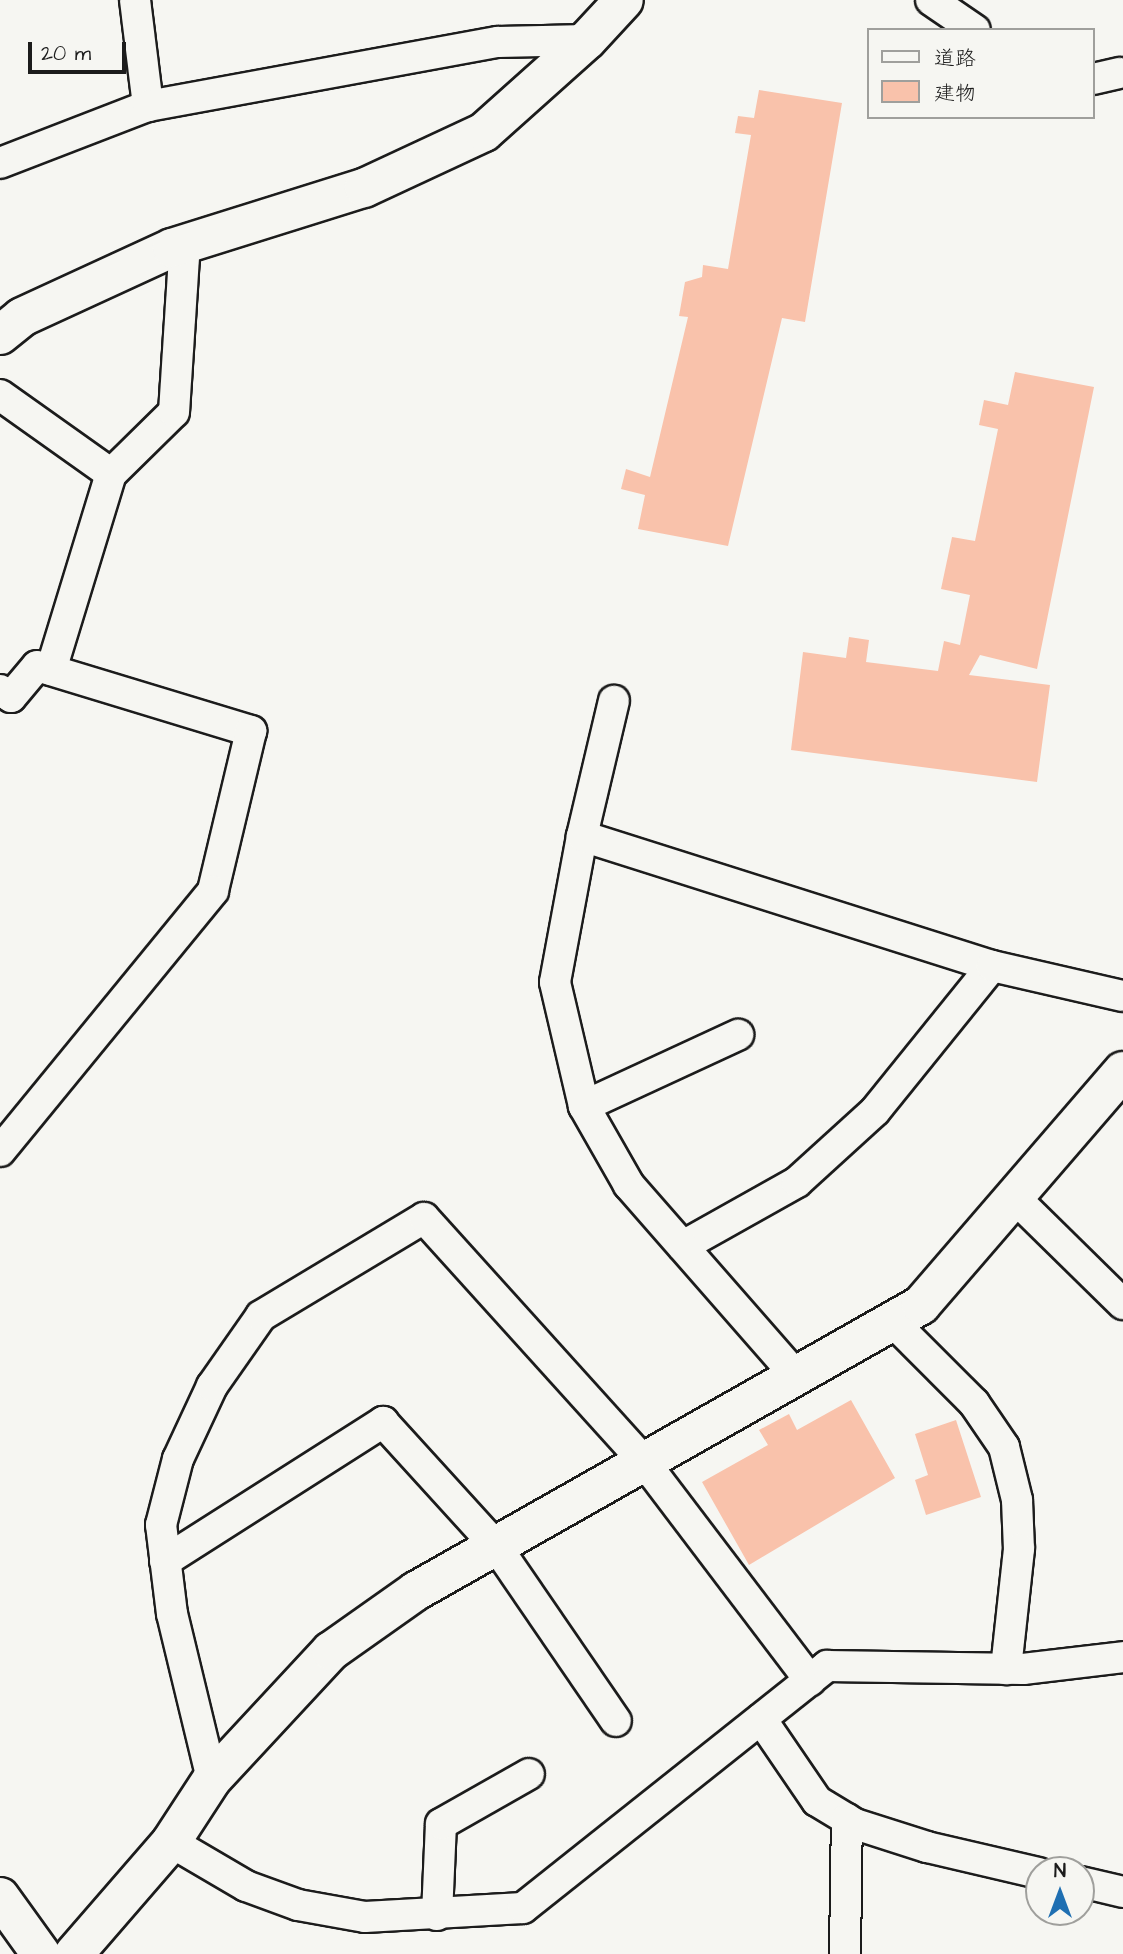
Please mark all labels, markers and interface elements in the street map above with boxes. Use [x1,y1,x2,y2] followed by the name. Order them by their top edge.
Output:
[32,28,130,72] scale bar
[867,28,1095,119] legend
[41,39,91,68] text: 20 m
[934,44,976,73] text: 道路
[934,79,976,108] text: 建物
[1025,1856,1095,1926] north arrow
[1054,1858,1066,1885] text: N

